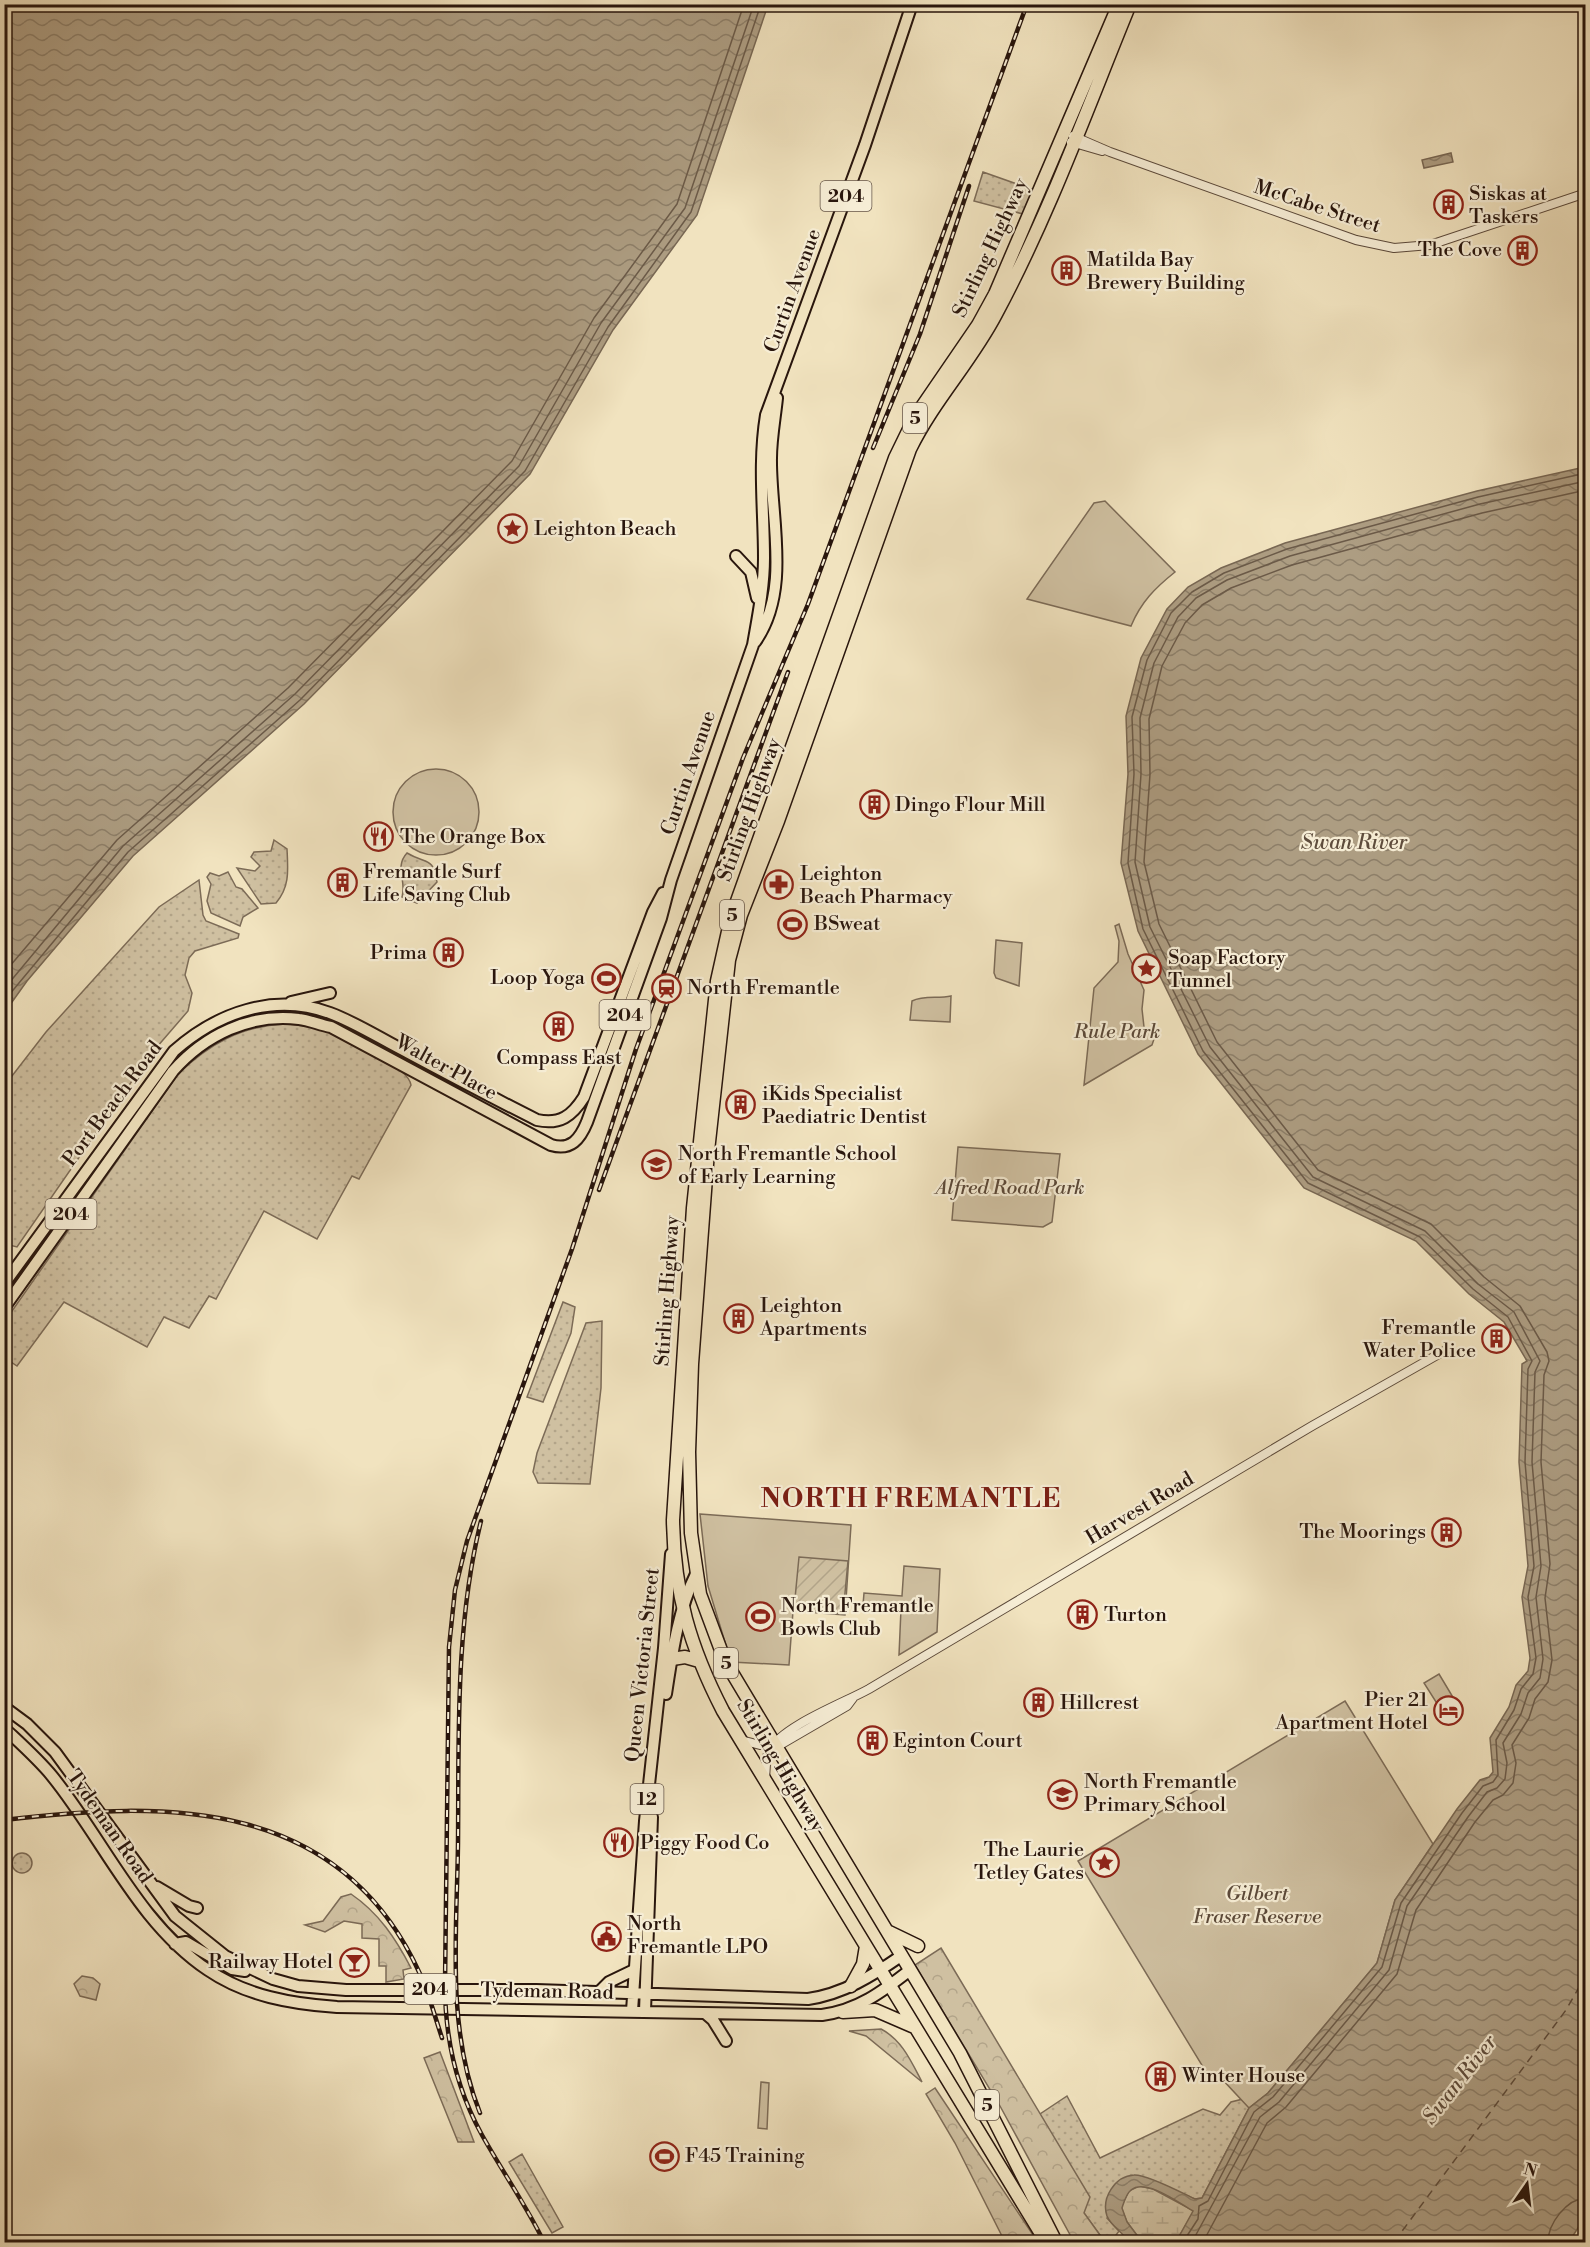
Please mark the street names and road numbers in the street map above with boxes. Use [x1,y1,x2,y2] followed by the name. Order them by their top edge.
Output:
[948,174,1034,322] street label: Stirling Highway
[1251,175,1383,239] street label: McCabe Street
[820,181,872,211] road number: 204
[759,226,827,356] street label: Curtin Avenue
[903,403,927,433] road number: 5
[656,707,722,839] street label: Curtin Avenue
[712,735,788,885] street label: Stirling Highway
[720,900,744,930] road number: 5
[600,1000,650,1030] road number: 204
[390,1029,501,1106] street label: Walter Place
[58,1036,169,1172] street label: Port Beach Road
[46,1199,97,1229] road number: 204
[650,1215,686,1367] street label: Stirling Highway
[1081,1467,1199,1551] street label: Harvest Road
[620,1567,666,1763] street label: Queen Victoria Street
[714,1648,738,1678] road number: 5
[730,1695,830,1837] street label: Stirling Highway
[61,1765,158,1889] street label: Tydeman Road
[630,1784,664,1814] road number: 12
[404,1974,456,2004] road number: 204
[480,1978,614,2006] street label: Tydeman Road
[975,2090,999,2120] road number: 5

